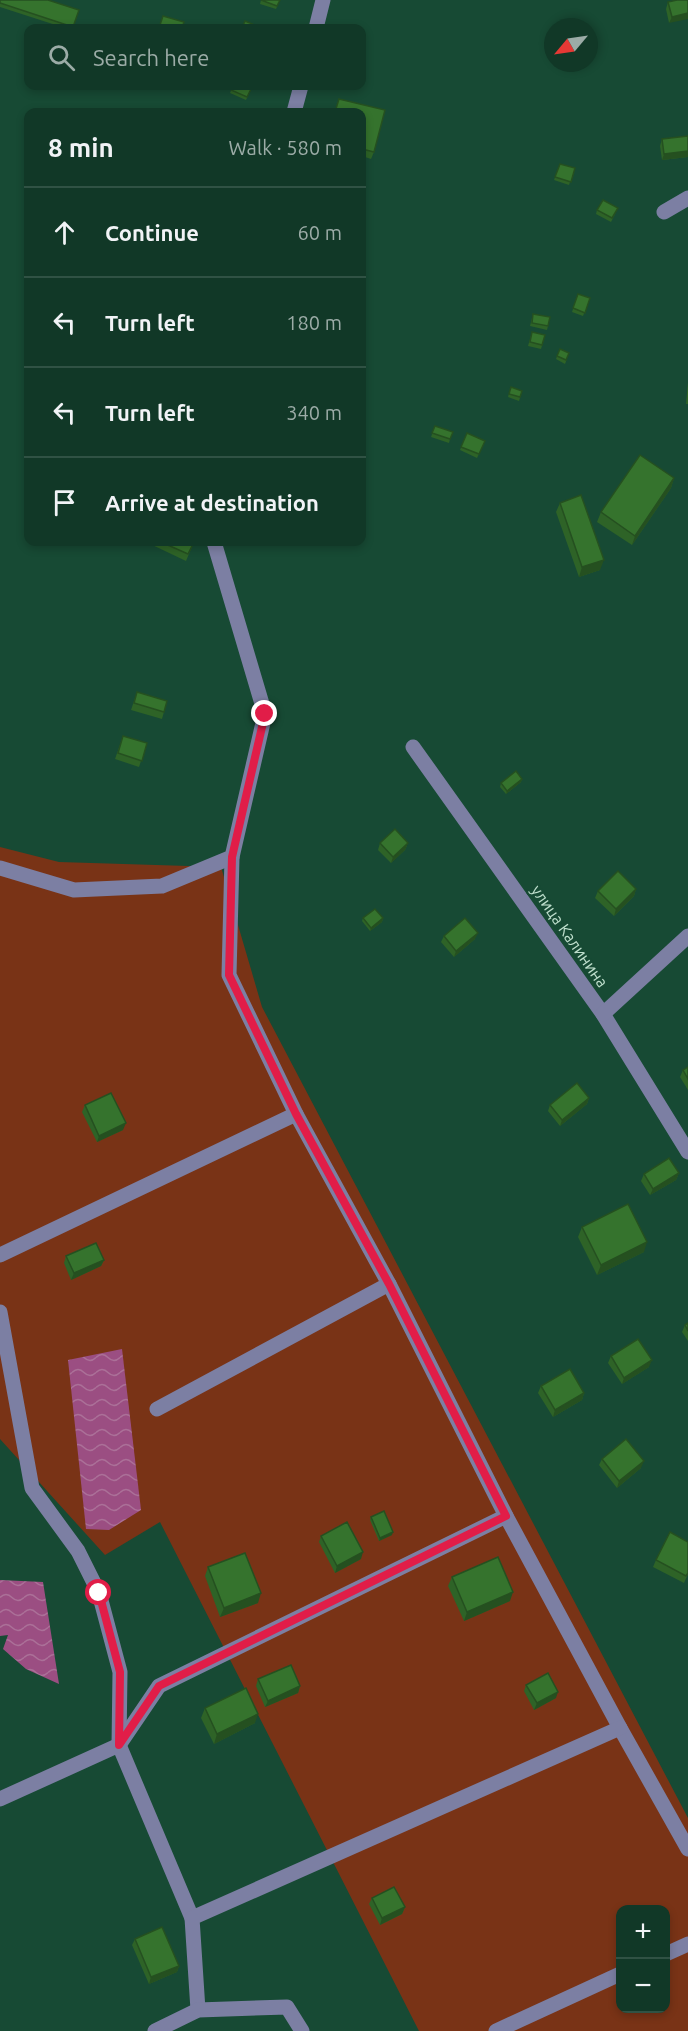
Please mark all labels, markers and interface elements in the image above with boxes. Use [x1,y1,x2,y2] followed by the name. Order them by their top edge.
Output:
[544,18,598,72] north arrow
[24,24,366,90] search box
[45,41,78,74] icon: search
[93,45,209,70] text: Search here
[48,133,114,162] text: 8 min
[229,136,342,159] text: Walk · 580 m
[48,216,81,249] icon: ahead
[105,220,199,245] text: Continue
[298,221,342,244] text: 60 m
[48,306,81,339] icon: left
[105,310,195,335] text: Turn left
[286,311,342,334] text: 180 m
[48,396,81,429] icon: left
[105,400,195,425] text: Turn left
[286,401,342,424] text: 340 m
[48,486,81,519] icon: arrive
[105,490,319,515] text: Arrive at destination
[251,700,277,726] route end
[528,881,612,991] street label: улица Калинина
[85,1579,111,1605] route start
[616,1905,670,2013] map controls
[616,1905,670,1959] button: +
[616,1959,670,2013] button: −

